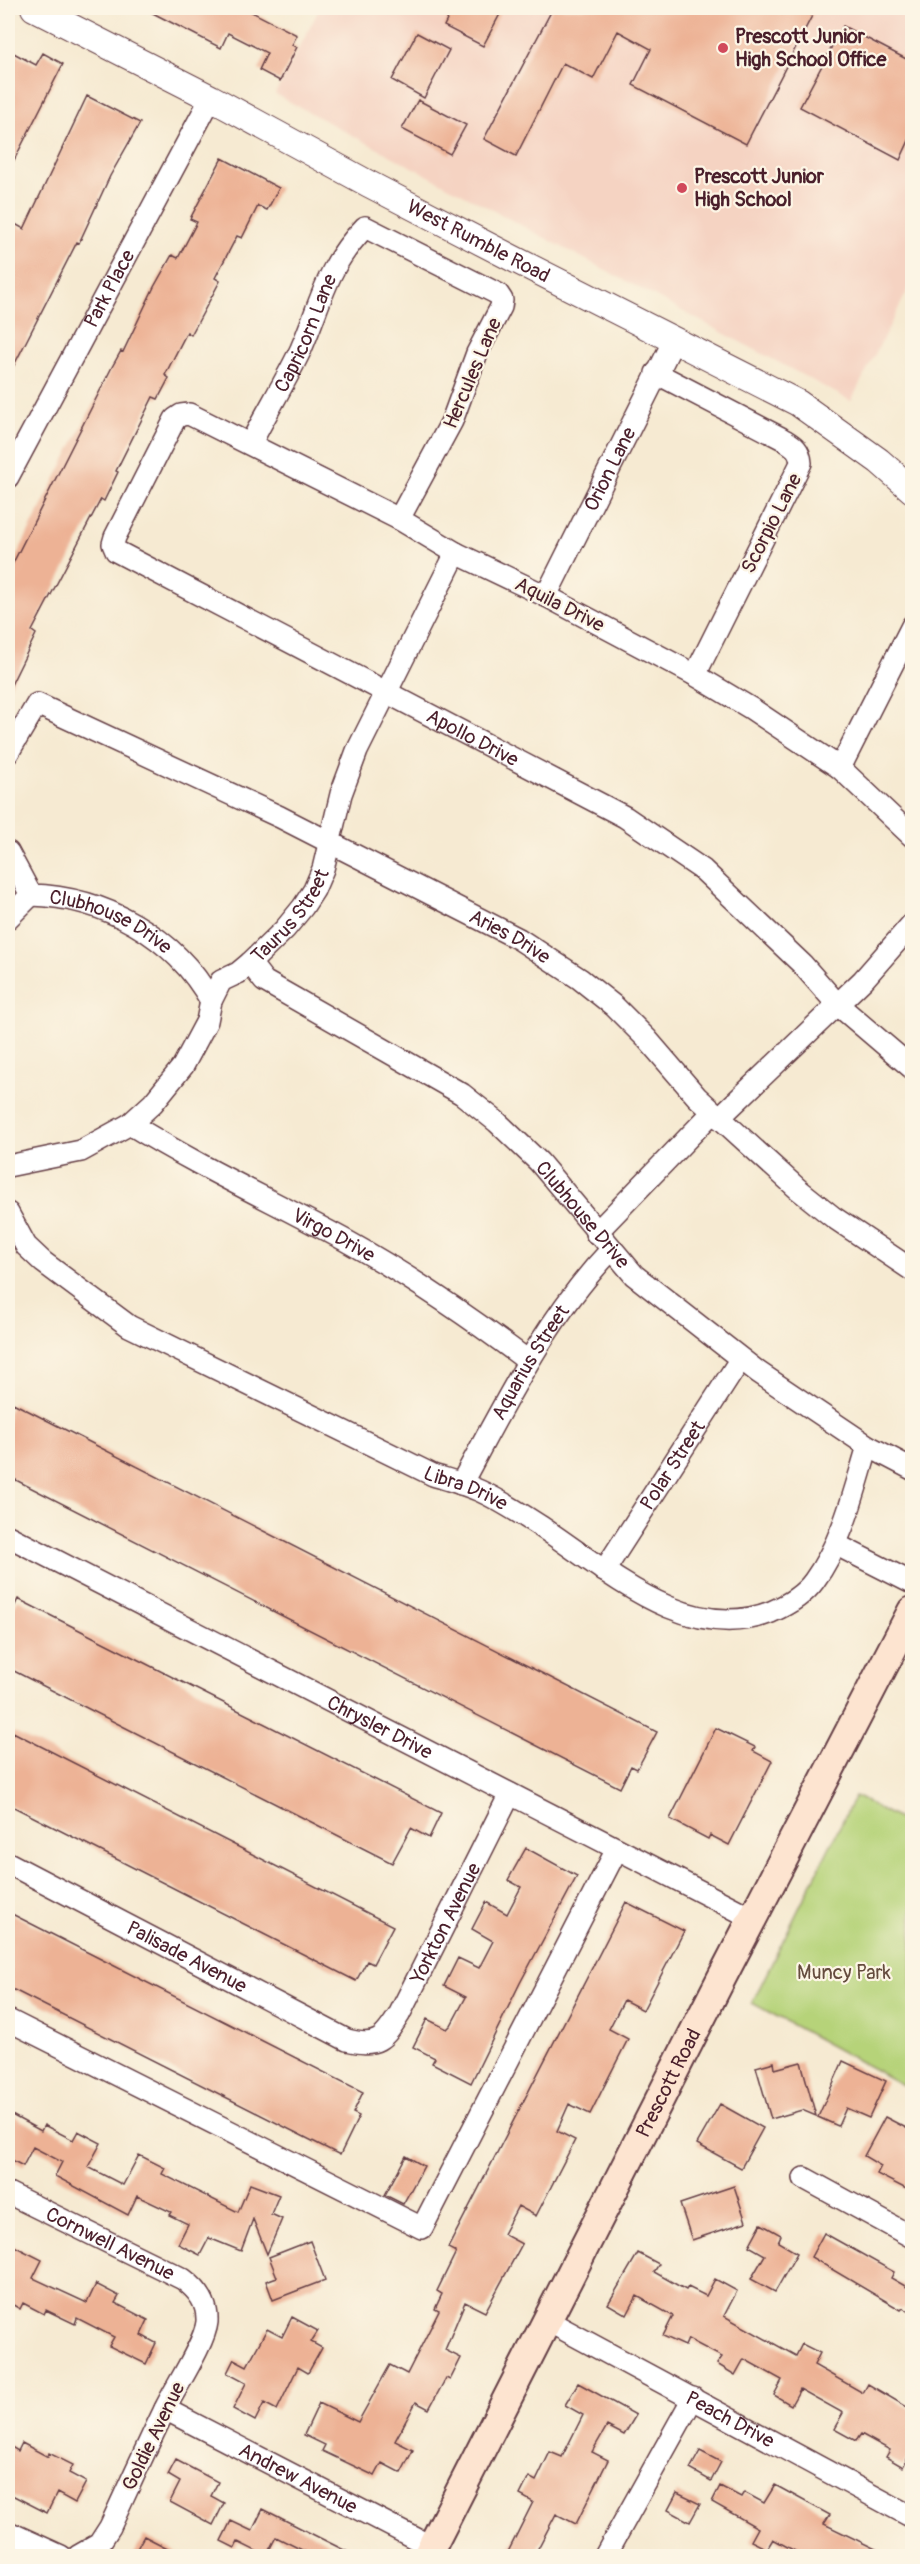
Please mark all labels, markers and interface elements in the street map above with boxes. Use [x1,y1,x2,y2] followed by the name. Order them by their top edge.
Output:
[735,24,887,72] place label: Prescott Junior High School Office
[716,41,730,55] marker: Prescott Junior High School Office
[694,164,825,212] place label: Prescott Junior High School
[675,181,689,195] marker: Prescott Junior High School
[403,194,554,288] street label: West Rumble Road
[79,245,141,332] street label: Park Place
[269,270,343,397] street label: Capricorn Lane
[438,314,507,432] street label: Hercules Lane
[578,423,641,515] street label: Orion Lane
[736,469,807,577] street label: Scorpio Lane
[511,571,609,638] street label: Aquila Drive
[422,704,523,772] street label: Apollo Drive
[246,864,335,968] street label: Taurus Street
[48,884,177,959] street label: Clubhouse Drive
[465,904,555,969] street label: Aries Drive
[530,1156,635,1274] street label: Clubhouse Drive
[288,1203,380,1268] street label: Virgo Drive
[486,1299,575,1424] street label: Aquarius Street
[635,1415,711,1515] street label: Polar Street
[419,1460,512,1516] street label: Libra Drive
[323,1690,437,1765] street label: Chrysler Drive
[404,1859,486,1989] street label: Yorkton Avenue
[123,1915,251,1999] street label: Palisade Avenue
[797,1960,892,1985] park label: Muncy Park
[630,2024,707,2142] street label: Prescott Road
[42,2202,179,2286] street label: Cornwell Avenue
[116,2378,191,2495] street label: Goldie Avenue
[681,2386,779,2454] street label: Peach Drive
[234,2437,362,2519] street label: Andrew Avenue

